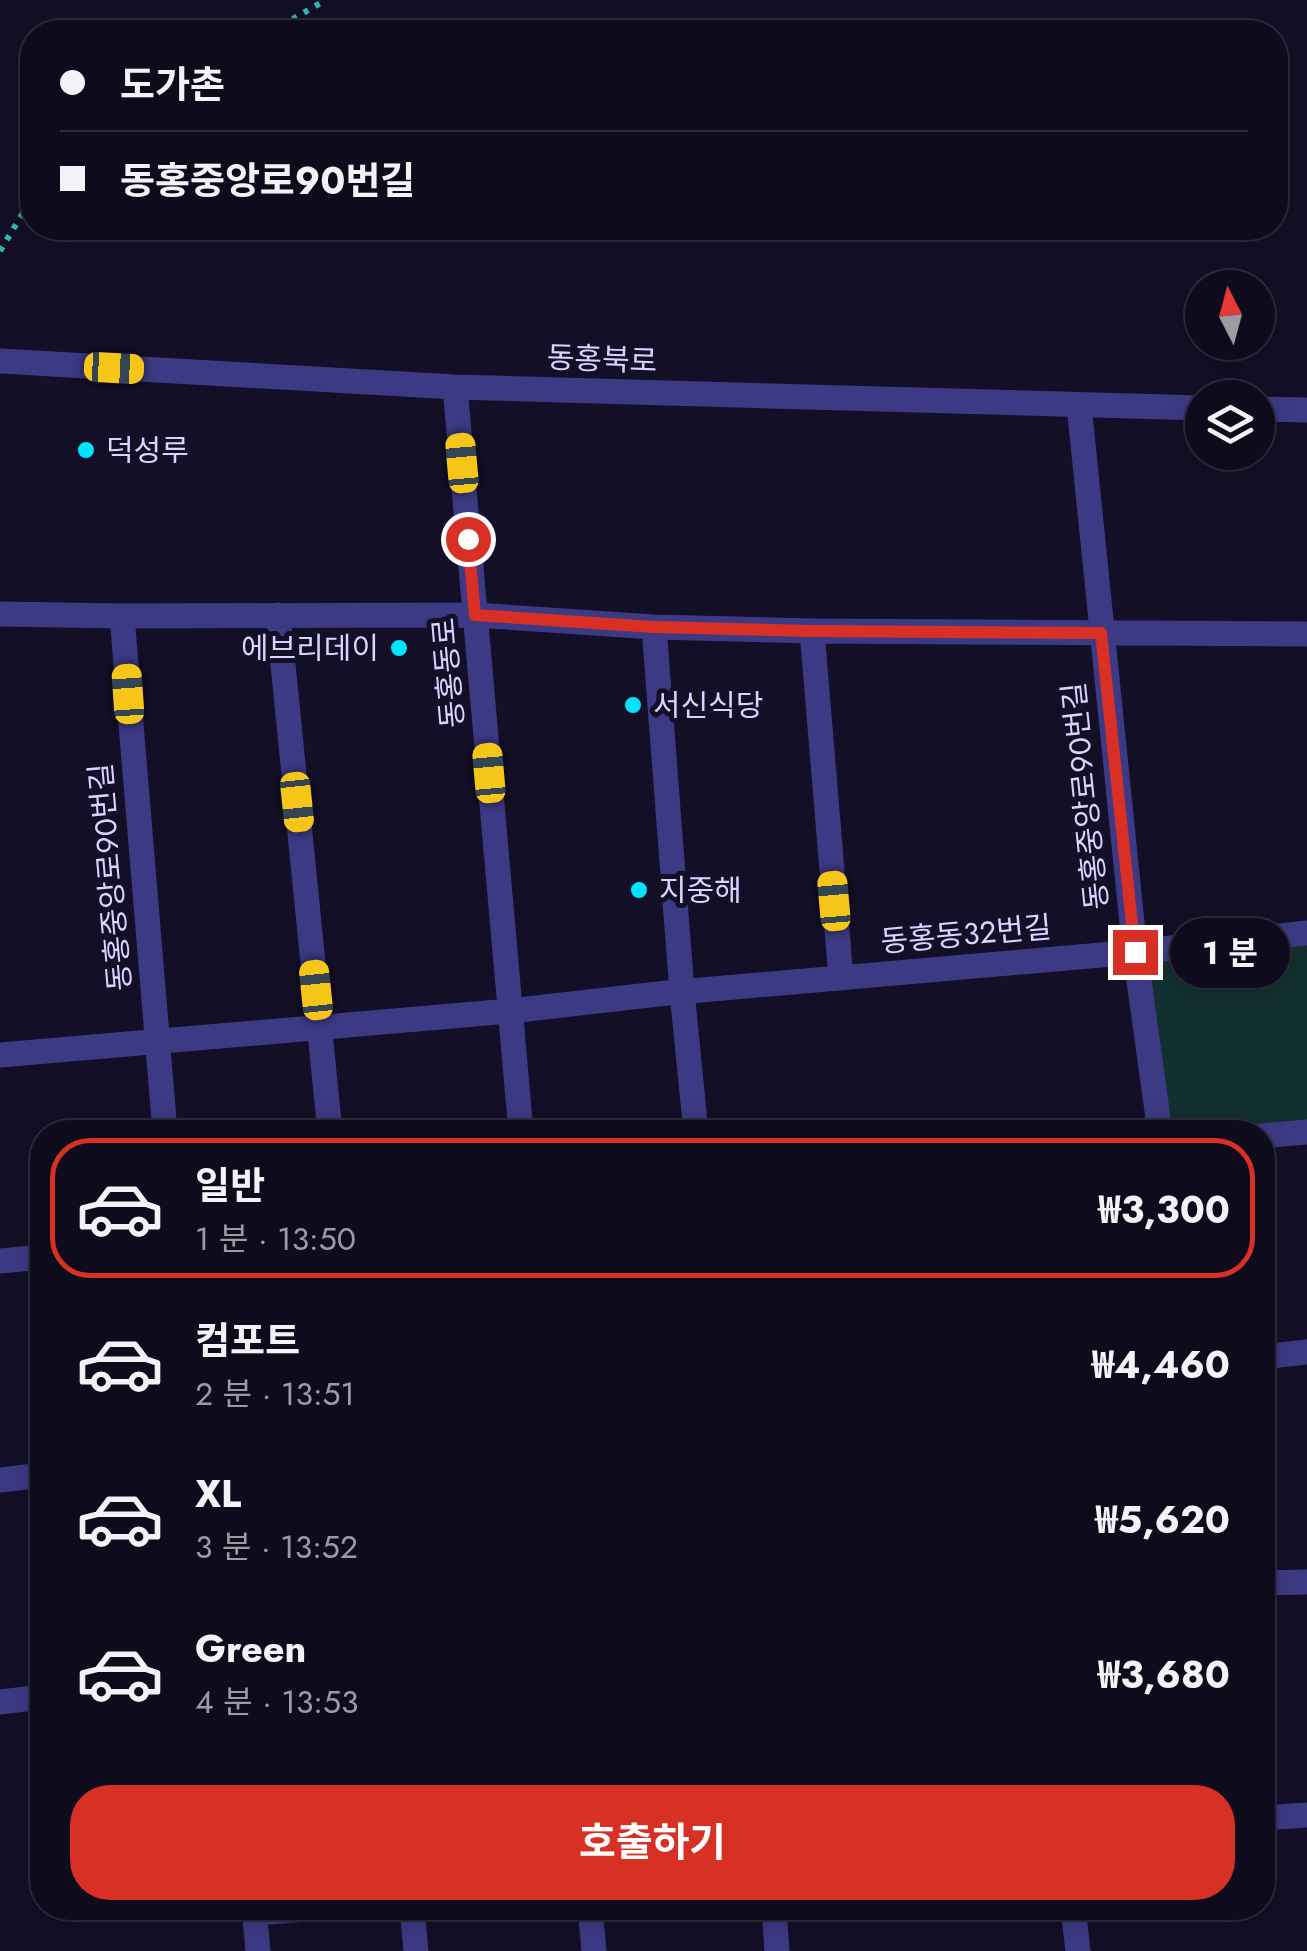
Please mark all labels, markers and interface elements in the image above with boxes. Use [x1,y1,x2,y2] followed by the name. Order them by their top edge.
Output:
[120,57,225,112] text: 도가촌
[120,153,415,208] text: 동홍중앙로90번길
[1185,270,1275,360] north arrow
[1185,270,1275,470] map controls
[546,336,658,382] street label: 동홍북로
[83,351,145,385] car
[1185,380,1275,470] button: layers
[106,429,189,472] place label: 덕성루
[444,432,480,494] car
[75,439,97,461] marker: 덕성루
[446,517,491,562] route start
[422,616,474,730] street label: 동홍동로
[241,627,379,670] place label: 에브리데이
[388,637,410,659] marker: 에브리데이
[111,663,145,725] car
[1052,680,1118,912] street label: 동홍중앙로90번길
[653,684,763,727] place label: 서신식당
[622,694,644,716] marker: 서신식당
[471,742,507,804] car
[79,761,141,993] street label: 동홍중앙로90번길
[279,771,315,833] car
[659,869,742,912] place label: 지중해
[816,870,852,932] car
[628,879,650,901] marker: 지중해
[879,905,1053,963] street label: 동홍동32번길
[1170,917,1290,987] callout: 1 분
[1113,930,1158,975] route end
[1202,930,1258,976] text: 1 분
[298,959,334,1021] car
[195,1158,265,1213] text: 일반
[75,1163,165,1253] icon: car
[1098,1182,1230,1237] text: ₩3,300
[195,1216,356,1262] text: 1 분 · 13:50
[195,1313,300,1368] text: 컴포트
[75,1318,165,1408] icon: car
[1092,1337,1230,1392] text: ₩4,460
[195,1371,355,1417] text: 2 분 · 13:51
[195,1466,241,1521] text: XL
[75,1473,165,1563] icon: car
[1095,1492,1230,1547] text: ₩5,620
[195,1524,358,1570] text: 3 분 · 13:52
[195,1621,306,1676] text: Green
[75,1628,165,1718] icon: car
[1098,1647,1230,1702] text: ₩3,680
[195,1679,359,1725] text: 4 분 · 13:53
[70,1785,1235,1900] button: 호출하기

